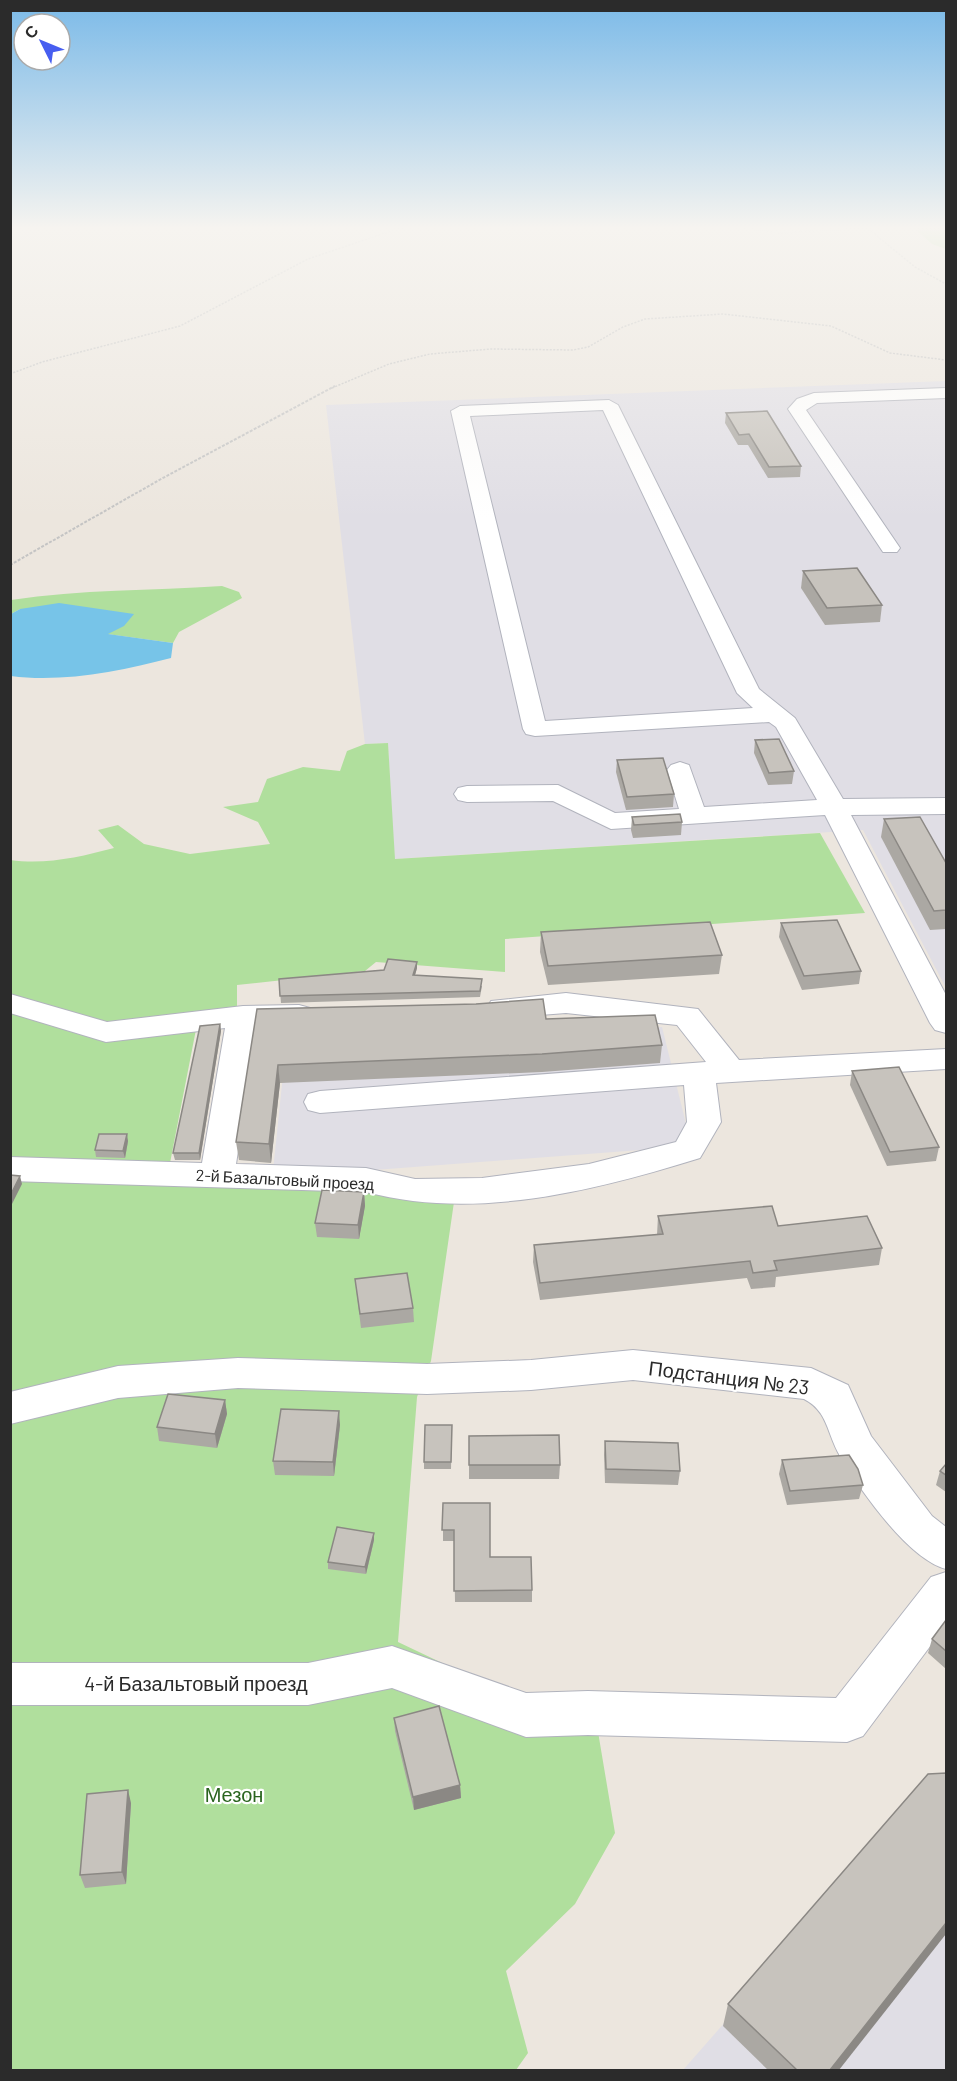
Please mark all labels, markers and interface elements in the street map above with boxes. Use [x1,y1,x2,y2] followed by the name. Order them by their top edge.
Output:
[12,12,72,72] north arrow
[20,20,42,42] text: С
[195,1165,375,1193] street label: 2-й Базальтовый проезд
[647,1355,811,1399] street label: Подстанция № 23
[84,1671,308,1695] street label: 4-й Базальтовый проезд
[205,1782,263,1806] park label: Мезон

